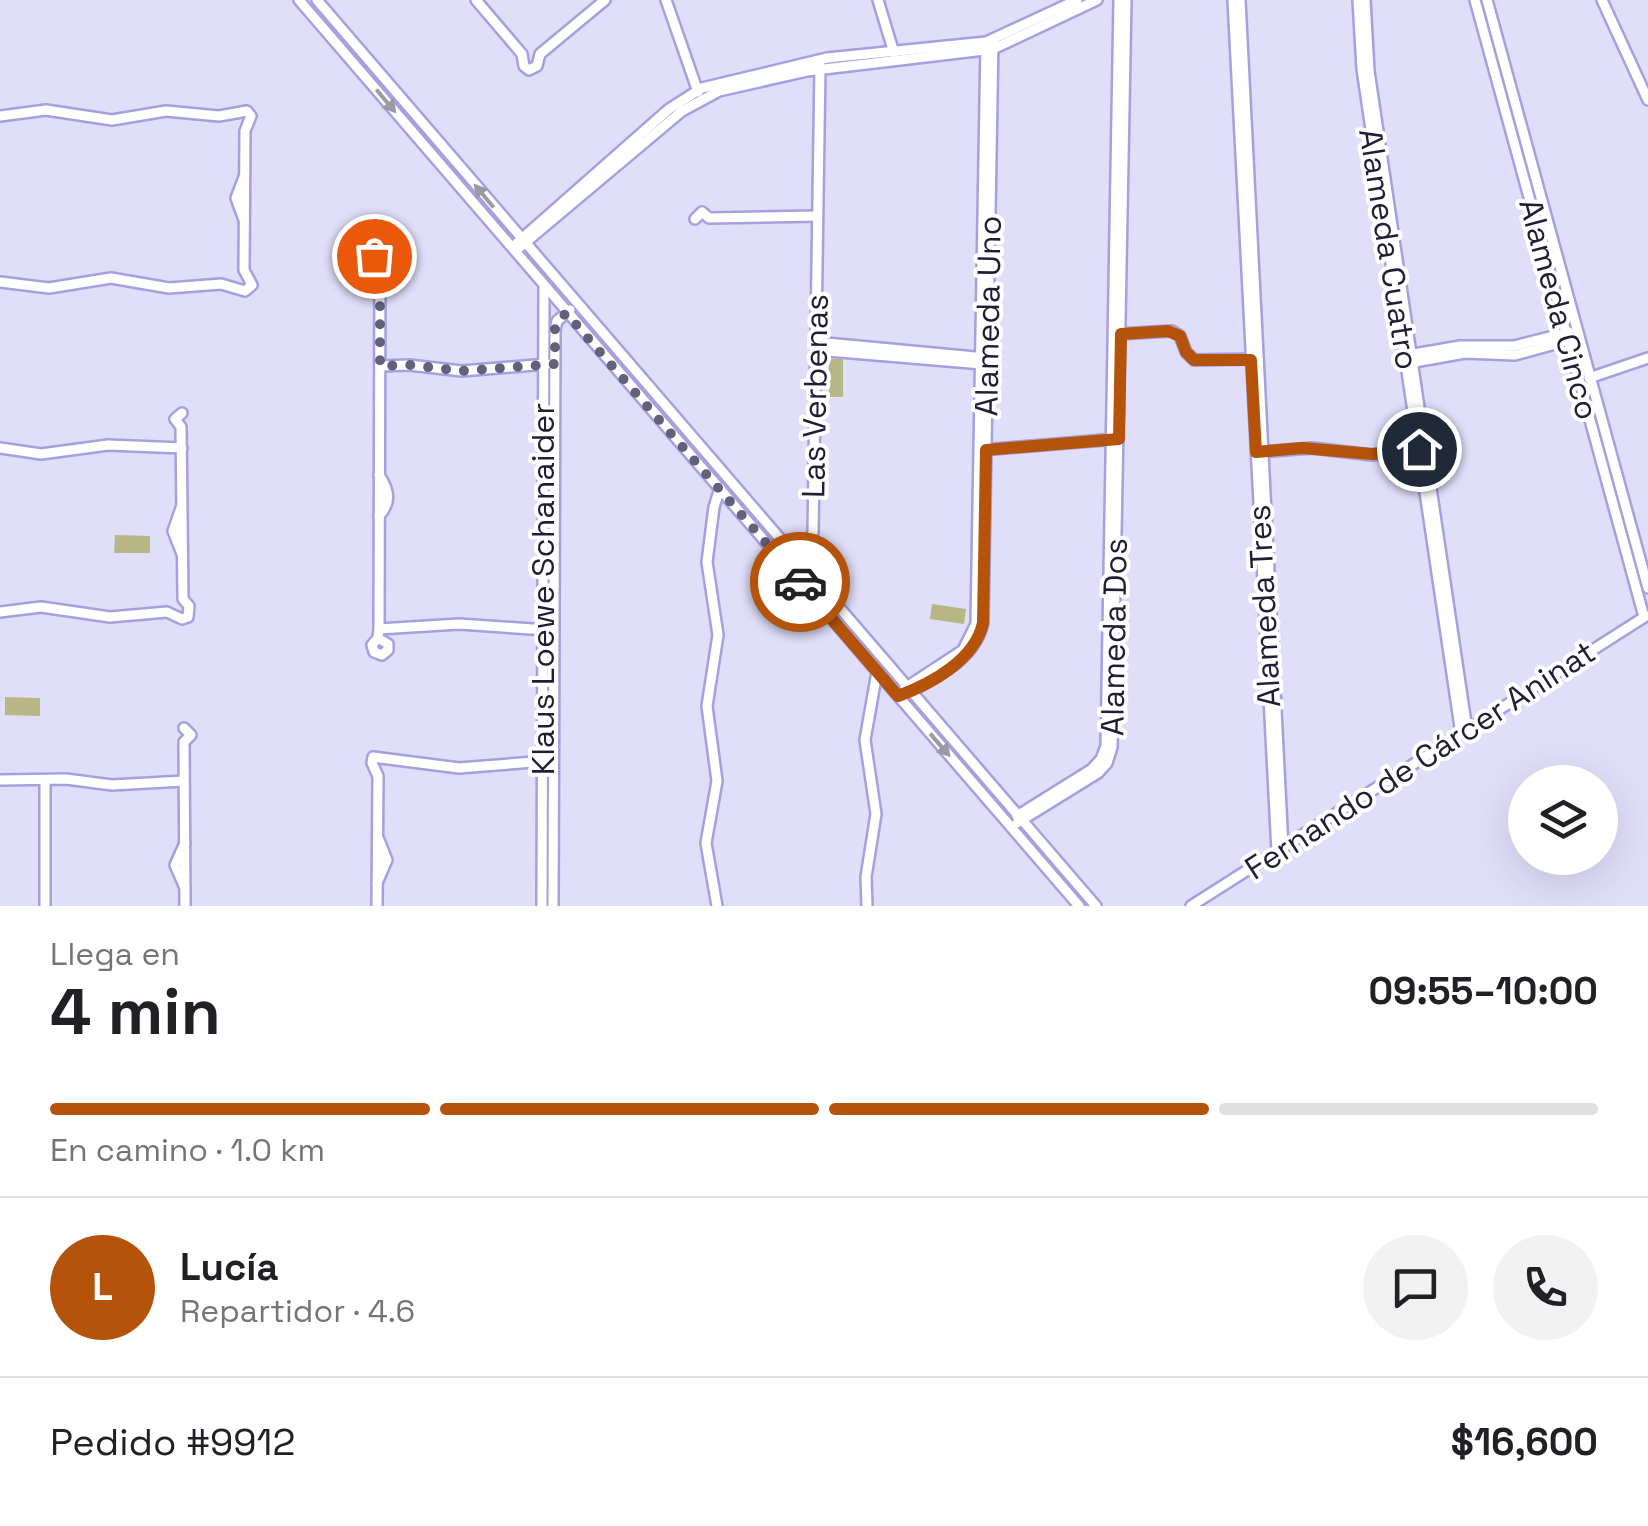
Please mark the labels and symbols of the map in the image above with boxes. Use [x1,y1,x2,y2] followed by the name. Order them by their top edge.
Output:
[374,88,396,113] one-way arrow
[1350,126,1428,372] street label: Alameda Cuatro
[473,184,495,209] one-way arrow
[1510,194,1608,424] street label: Alameda Cinco
[332,214,417,299] pin
[966,215,1010,417] street label: Alameda Uno
[793,293,837,499] street label: Las Verbenas
[523,403,563,775] street label: Klaus Loewe Schanaider
[1377,407,1462,492] pin
[1239,504,1289,708] street label: Alameda Tres
[750,532,850,632] courier
[1092,538,1136,736] street label: Alameda Dos
[1237,632,1603,888] street label: Fernando de Cárcer Aninat
[929,732,951,757] one-way arrow

